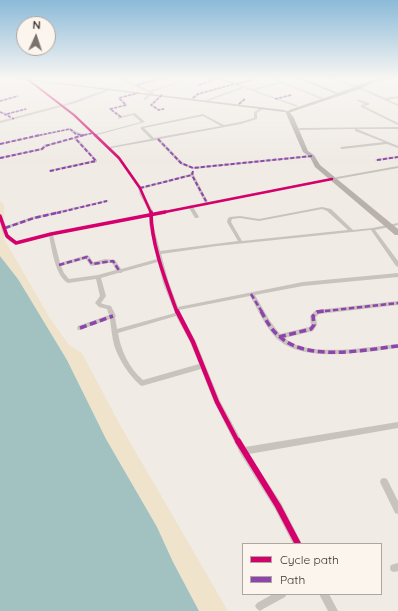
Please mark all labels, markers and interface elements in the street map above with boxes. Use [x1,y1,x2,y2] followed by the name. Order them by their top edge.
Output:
[16,16,56,56] north arrow
[32,18,41,32] text: N
[242,543,382,595] legend
[280,552,339,567] text: Cycle path
[280,572,305,587] text: Path

